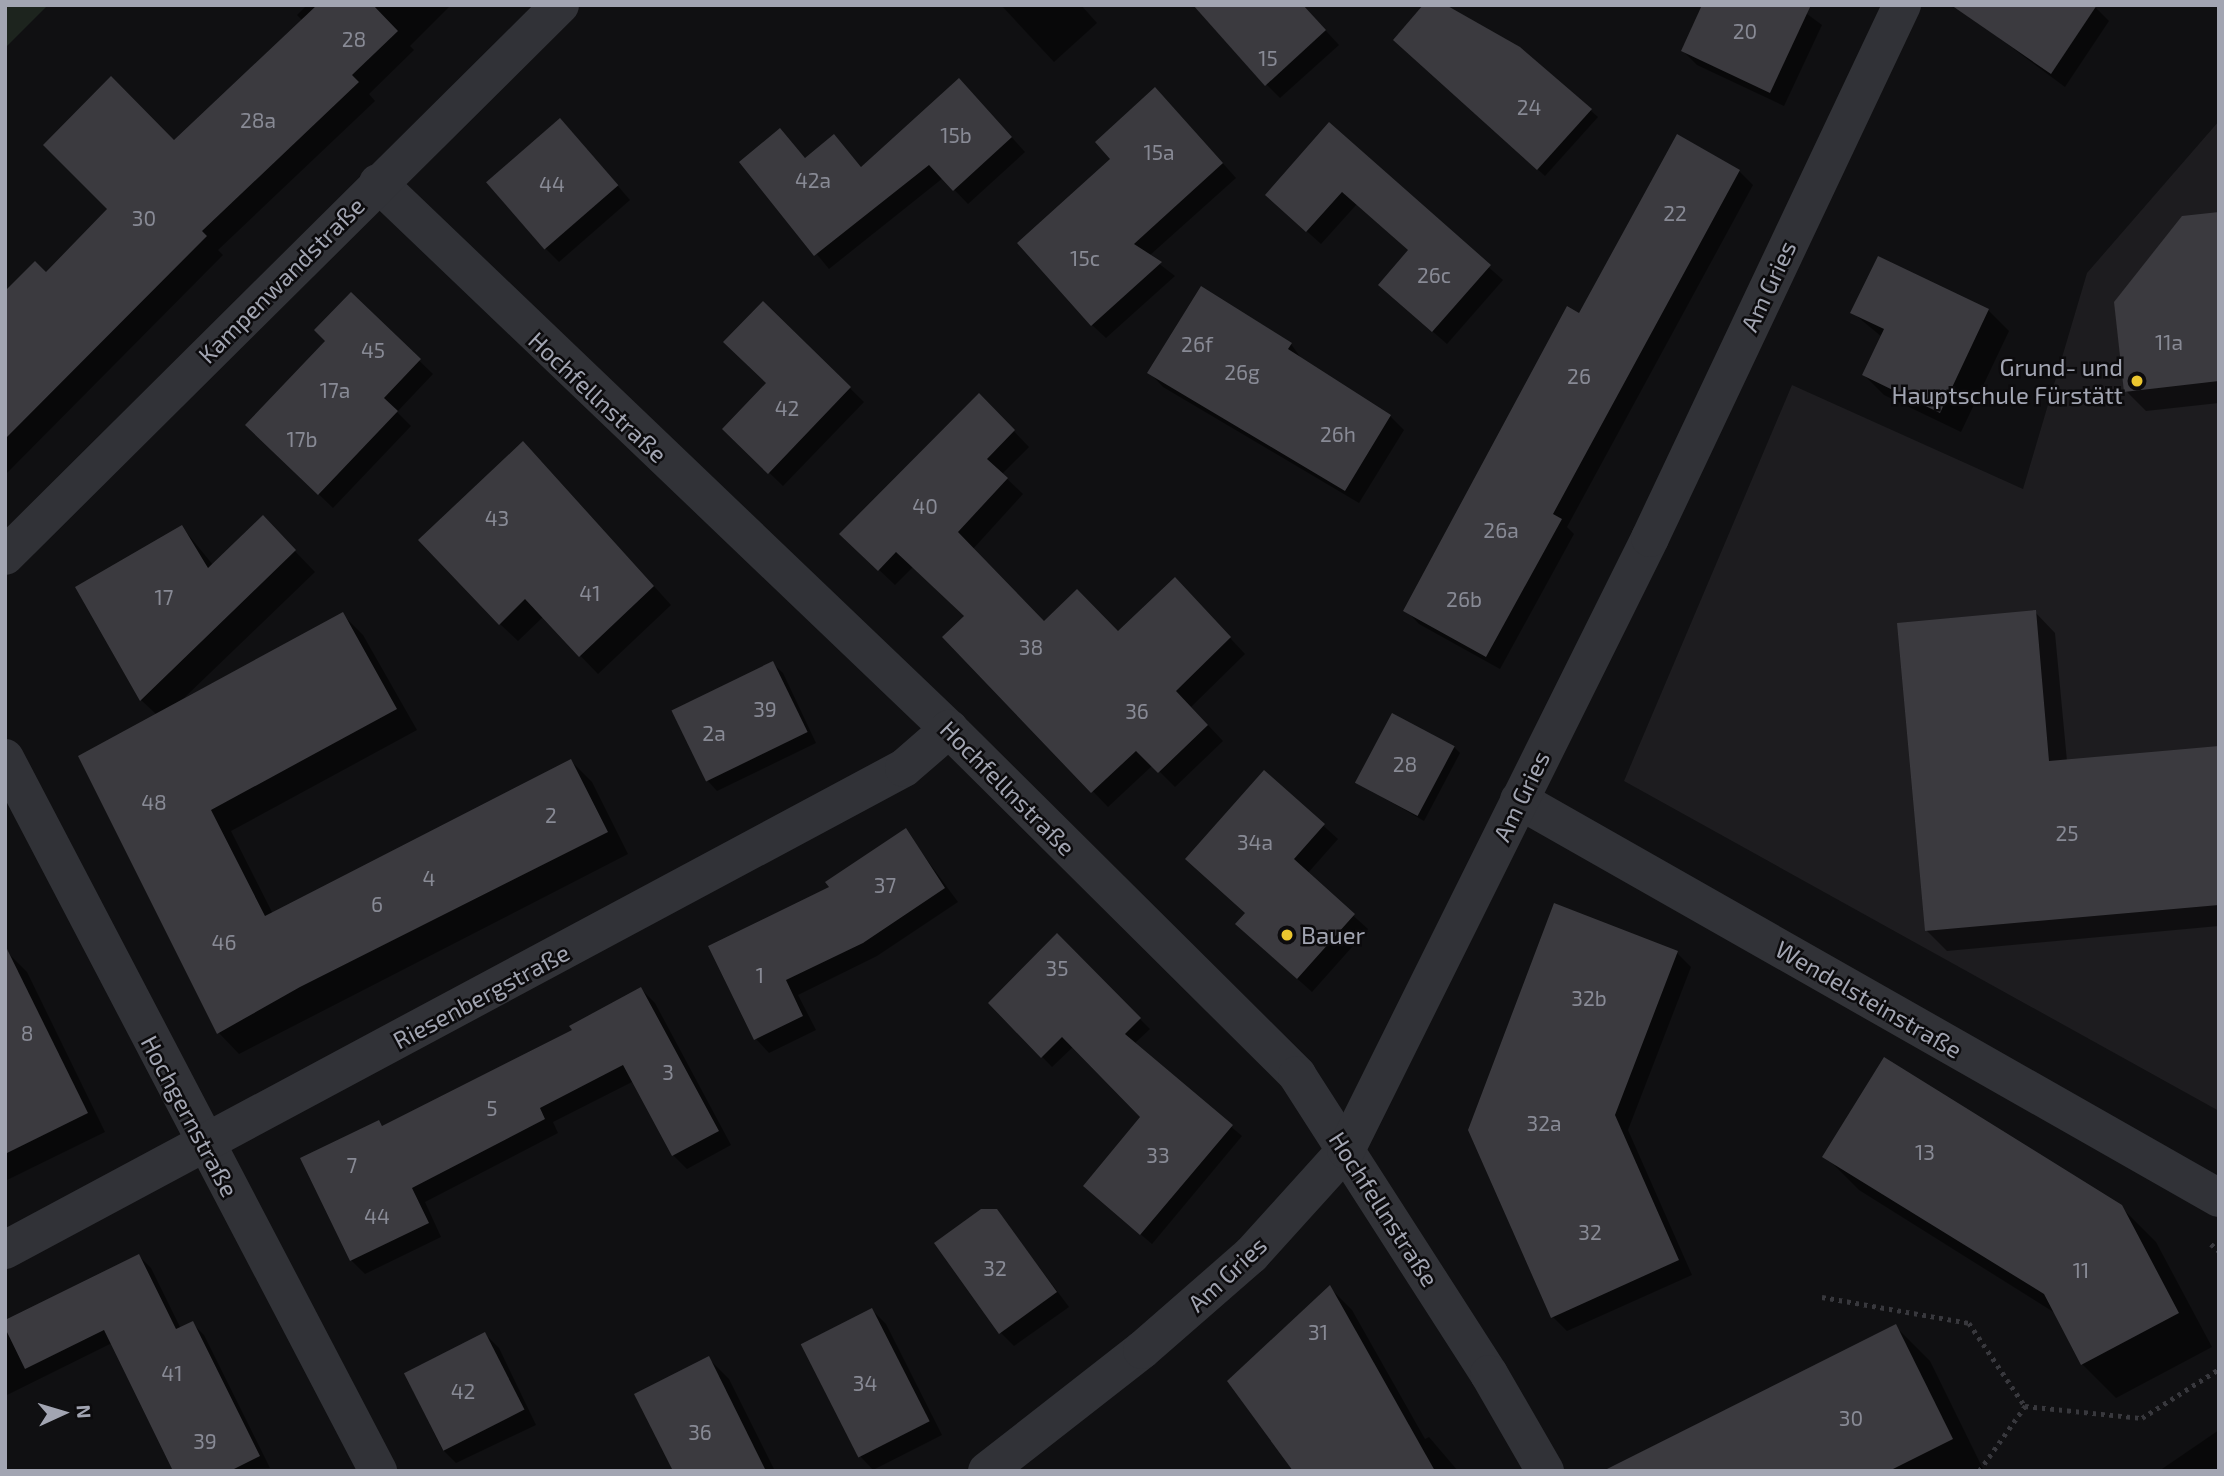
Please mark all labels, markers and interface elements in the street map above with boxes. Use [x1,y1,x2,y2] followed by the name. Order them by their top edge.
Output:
[1733,18,1757,44] house number: 20
[342,26,366,52] house number: 28
[1258,45,1278,71] house number: 15
[1517,94,1541,120] house number: 24
[240,107,276,133] house number: 28a
[940,122,972,148] house number: 15b
[1143,139,1175,165] house number: 15a
[795,167,831,193] house number: 42a
[539,171,565,197] house number: 44
[192,191,370,369] street label: Kampenwandstraße
[1663,200,1687,226] house number: 22
[132,205,156,231] house number: 30
[1734,236,1802,336] street label: Am Gries
[1070,245,1100,271] house number: 15c
[1417,262,1451,288] house number: 26c
[523,326,673,468] street label: Hochfellnstraße
[2155,329,2183,355] house number: 11a
[1181,331,1213,357] house number: 26f
[361,337,385,363] house number: 45
[1891,353,2123,409] place label: Grund- und Hauptschule Fürstätt
[1224,359,1260,385] house number: 26g
[1567,363,1591,389] house number: 26
[2129,373,2145,389] marker: Grund- und Hauptschule Fürstätt
[320,377,350,403] house number: 17a
[775,395,799,421] house number: 42
[1320,421,1356,447] house number: 26h
[286,426,318,452] house number: 17b
[912,493,938,519] house number: 40
[485,505,509,531] house number: 43
[1483,517,1519,543] house number: 26a
[579,580,601,606] house number: 41
[154,584,174,610] house number: 17
[1446,586,1482,612] house number: 26b
[1019,634,1043,660] house number: 38
[753,696,777,722] house number: 39
[1125,698,1149,724] house number: 36
[935,715,1081,861] street label: Hochfellnstraße
[702,720,726,746] house number: 2a
[1487,746,1555,846] street label: Am Gries
[1393,751,1417,777] house number: 28
[141,789,167,815] house number: 48
[545,802,557,828] house number: 2
[2055,820,2079,846] house number: 25
[1237,829,1273,855] house number: 34a
[423,865,435,891] house number: 4
[874,872,896,898] house number: 37
[371,891,383,917] house number: 6
[1301,921,1365,949] place label: Bauer
[1279,927,1295,943] marker: Bauer
[212,929,236,955] house number: 46
[1771,934,1967,1064] street label: Wendelsteinstraße
[388,937,574,1055] street label: Riesenbergstraße
[1046,955,1068,981] house number: 35
[756,962,764,988] house number: 1
[1571,985,1607,1011] house number: 32b
[21,1020,33,1046] house number: 8
[135,1031,245,1201] street label: Hochgernstraße
[662,1059,674,1085] house number: 3
[486,1095,498,1121] house number: 5
[1526,1110,1562,1136] house number: 32a
[1323,1126,1445,1292] street label: Hochfellnstraße
[1915,1139,1935,1165] house number: 13
[1146,1142,1170,1168] house number: 33
[347,1152,357,1178] house number: 7
[364,1203,390,1229] house number: 44
[1578,1219,1602,1245] house number: 32
[1182,1230,1272,1318] street label: Am Gries
[983,1255,1007,1281] house number: 32
[2073,1257,2089,1283] house number: 11
[1308,1319,1328,1345] house number: 31
[161,1360,183,1386] house number: 41
[853,1370,877,1396] house number: 34
[28,1378,98,1448] north arrow
[451,1378,475,1404] house number: 42
[72,1404,96,1419] text: N
[1839,1405,1863,1431] house number: 30
[688,1419,712,1445] house number: 36
[193,1428,217,1454] house number: 39

